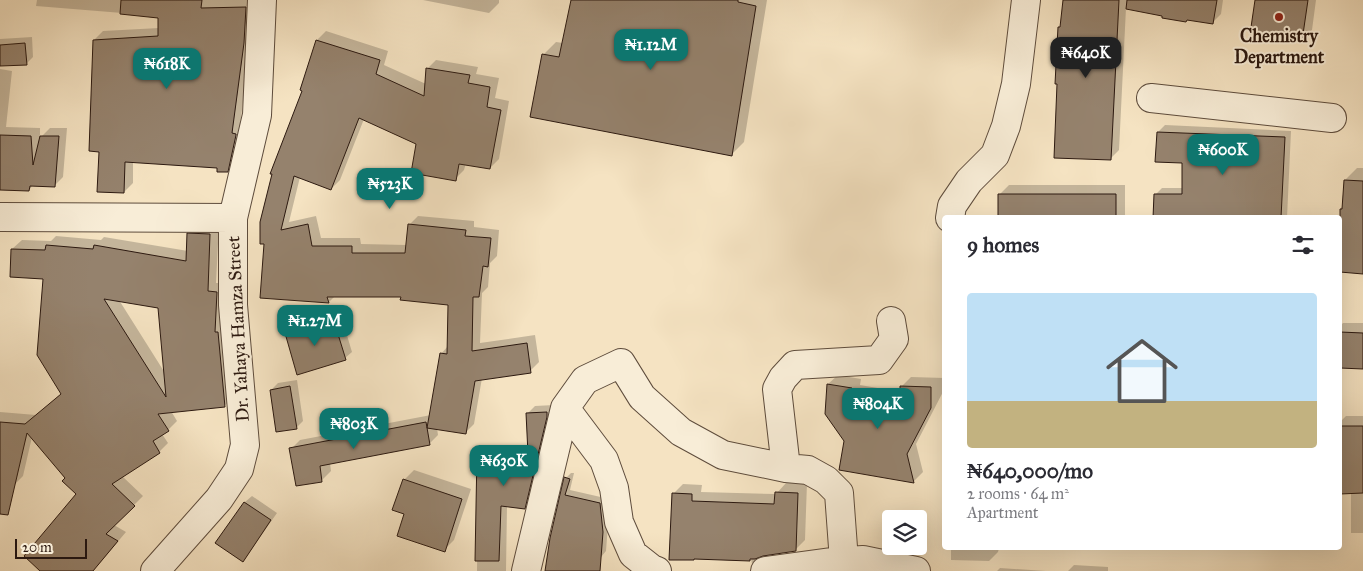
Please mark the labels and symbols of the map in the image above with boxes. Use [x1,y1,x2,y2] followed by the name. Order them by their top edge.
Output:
[1273,11,1285,23] marker: Chemistry Department
[1234,25,1325,69] place label: Chemistry Department
[610,28,692,71] pin: ₦1.12M
[1051,36,1121,79] pin: ₦640K
[132,48,202,90] pin: ₦618K
[1188,134,1258,176] pin: ₦600K
[355,168,425,210] pin: ₦523K
[222,235,254,423] street label: Dr. Yahaya Hamza Street
[274,304,356,347] pin: ₦1.27M
[843,388,913,430] pin: ₦804K
[319,408,389,450] pin: ₦803K
[469,444,539,487] pin: ₦630K
[15,536,88,559] scale bar

